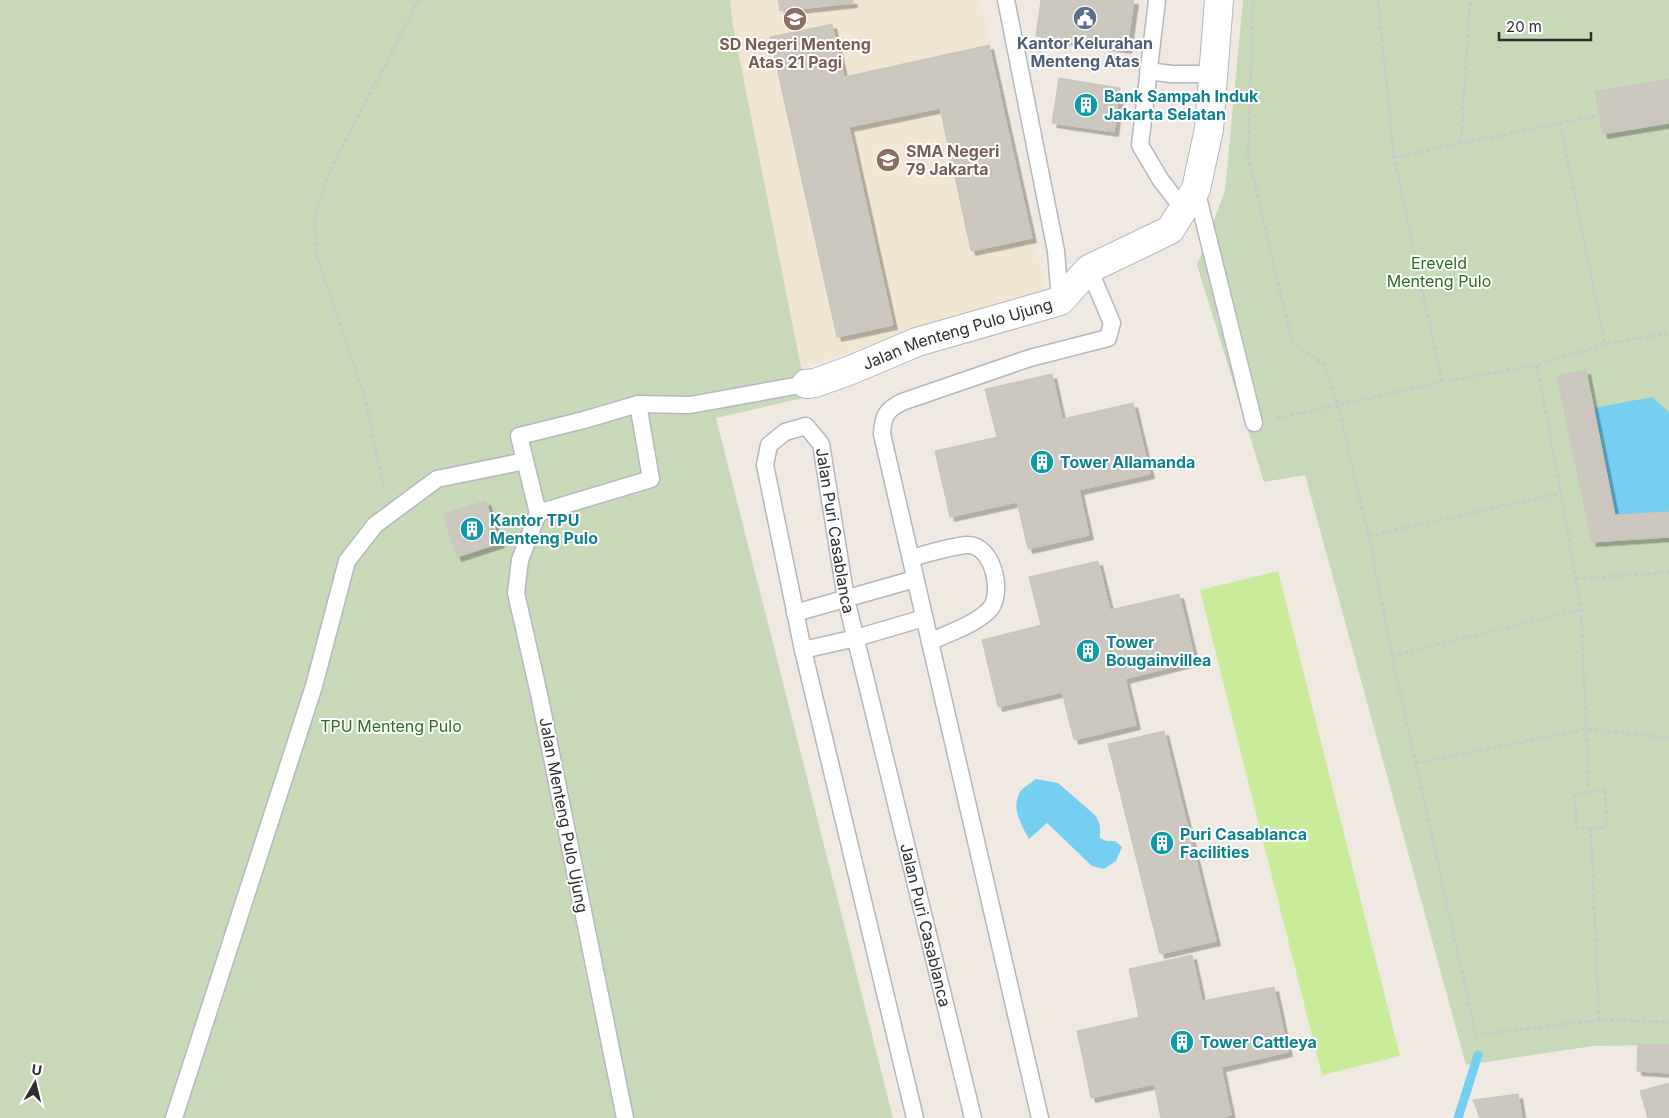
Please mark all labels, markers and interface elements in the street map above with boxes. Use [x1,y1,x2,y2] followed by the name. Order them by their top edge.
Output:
[1072,5,1098,31] public building icon: Kantor Kelurahan Menteng Atas
[782,6,808,32] school or university icon: SD Negeri Menteng Atas 21 Pagi
[1499,10,1592,42] scale bar
[1506,17,1542,36] text: 20 m
[1017,33,1153,71] place label: Kantor Kelurahan Menteng Atas
[719,34,871,72] place label: SD Negeri Menteng Atas 21 Pagi
[1104,86,1259,124] place label: Bank Sampah Induk Jakarta Selatan
[1073,92,1099,118] building icon: Bank Sampah Induk Jakarta Selatan
[906,141,999,179] place label: SMA Negeri 79 Jakarta
[875,147,901,173] school or university icon: SMA Negeri 79 Jakarta
[1387,253,1491,291] park label: Ereveld Menteng Pulo
[859,294,1055,374] street label: Jalan Menteng Pulo Ujung
[812,446,859,615] street label: Jalan Puri Casablanca
[1029,449,1055,475] building icon: Tower Allamanda
[1060,452,1195,472] place label: Tower Allamanda
[490,510,598,548] place label: Kantor TPU Menteng Pulo
[459,516,485,542] building icon: Kantor TPU Menteng Pulo
[1106,632,1211,670] place label: Tower Bougainvillea
[1075,638,1101,664] building icon: Tower Bougainvillea
[320,716,462,736] park label: TPU Menteng Pulo
[535,716,593,914] street label: Jalan Menteng Pulo Ujung
[1180,824,1307,862] place label: Puri Casablanca Facilities
[1149,830,1175,856] building icon: Puri Casablanca Facilities
[896,841,955,1009] street label: Jalan Puri Casablanca
[1169,1029,1195,1055] building icon: Tower Cattleya
[1200,1032,1317,1052] place label: Tower Cattleya
[10,1058,60,1108] north arrow
[31,1061,43,1079] text: U

